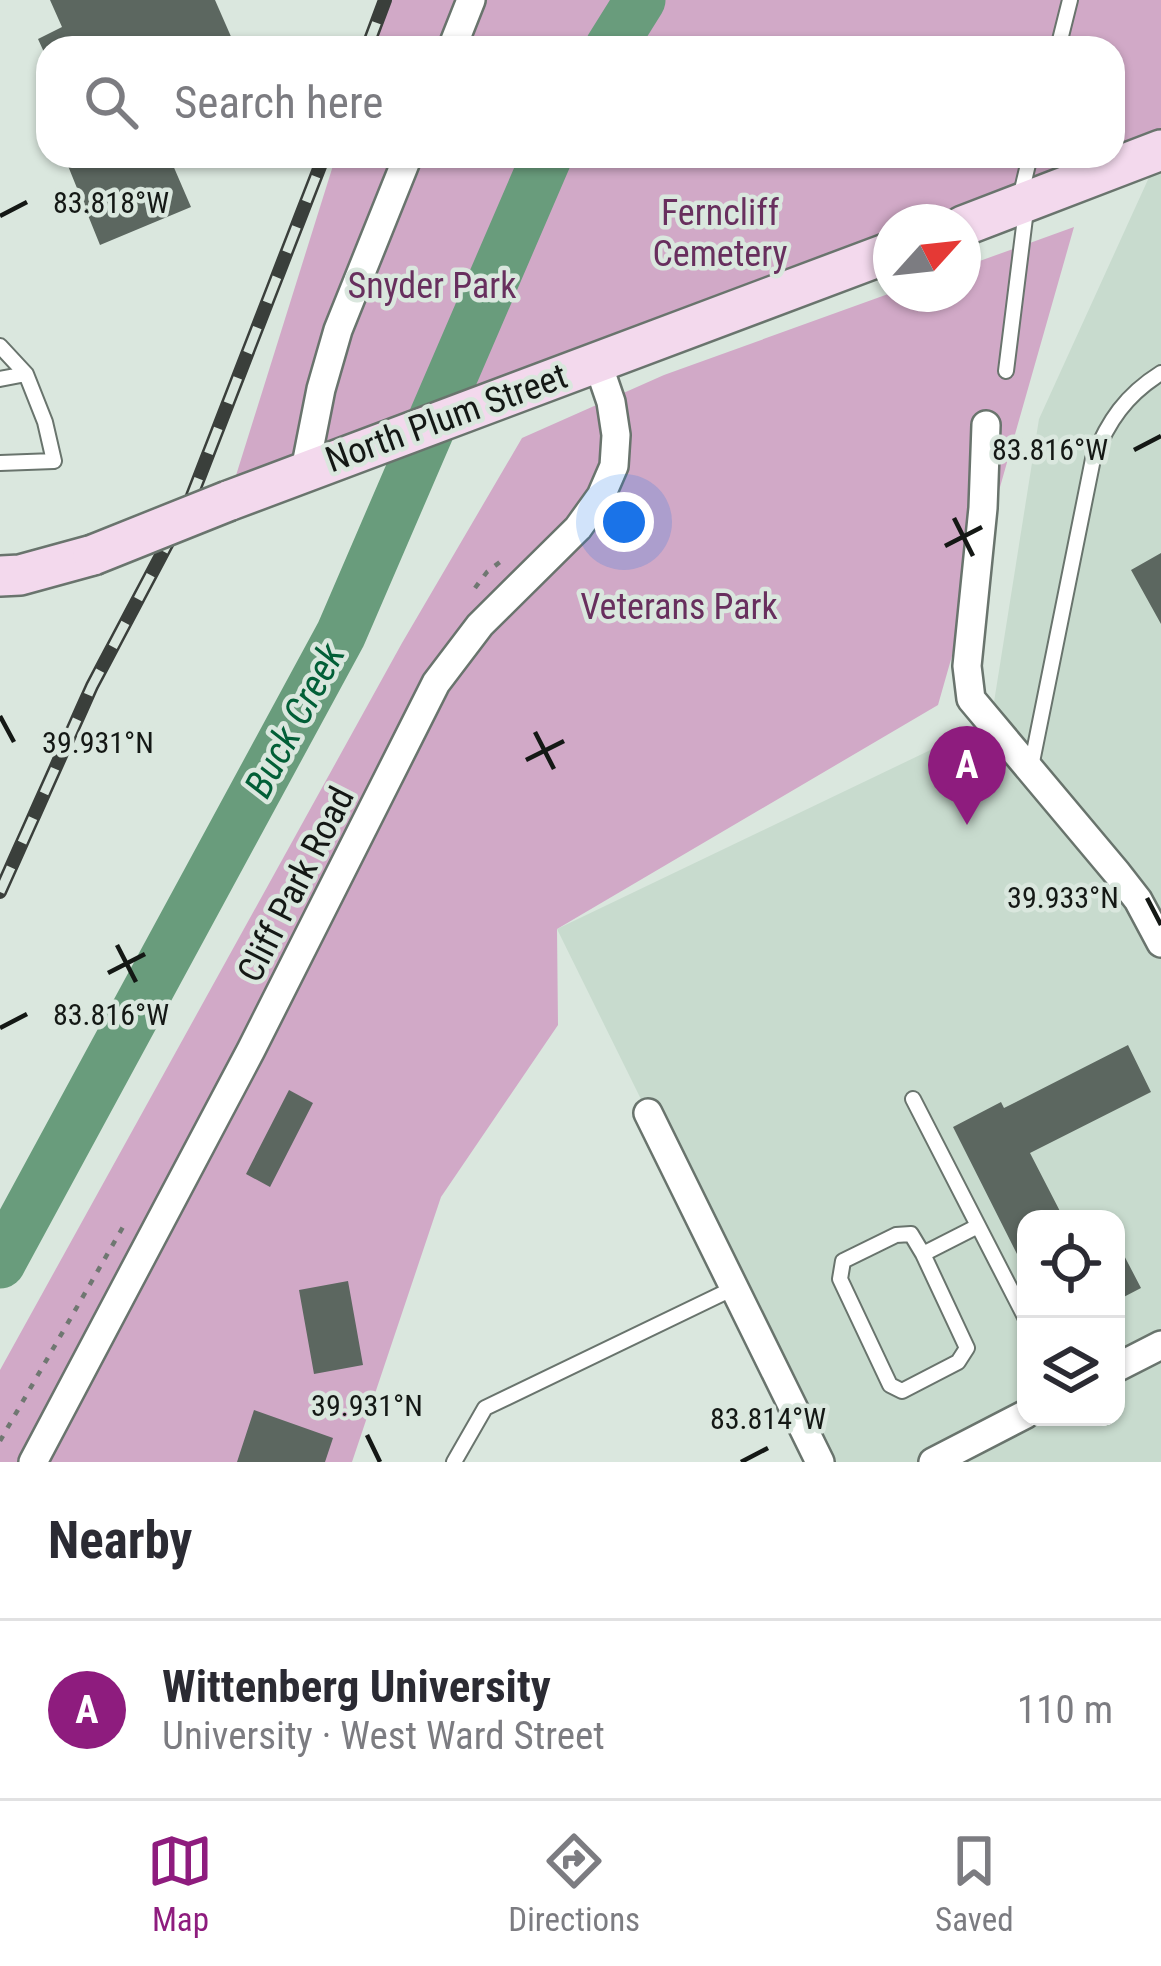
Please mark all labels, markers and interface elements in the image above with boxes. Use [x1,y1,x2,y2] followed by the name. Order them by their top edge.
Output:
[36,36,1125,168] search box
[78,69,144,135] icon: search
[174,76,383,129] text: Search here
[53,185,169,220] text: 83.818°W
[652,192,788,275] park label: Ferncliff Cemetery
[873,204,981,312] north arrow
[347,265,517,307] park label: Snyder Park
[320,355,573,481] street label: North Plum Street
[992,432,1108,467] text: 83.816°W
[594,492,654,552] your location
[580,586,778,628] park label: Veterans Park
[235,635,355,805] water label: Buck Creek
[42,725,154,760] text: 39.931°N
[928,726,1006,825] pin: A
[229,780,363,989] street label: Cliff Park Road
[1007,880,1119,915] text: 39.933°N
[53,997,169,1032] text: 83.816°W
[1017,1210,1125,1426] map controls
[1017,1210,1125,1318] button: locate
[1017,1318,1125,1426] button: layers
[311,1388,423,1423] text: 39.931°N
[710,1401,826,1436] text: 83.814°W
[48,1511,192,1570] text: Nearby
[162,1660,551,1713] text: Wittenberg University
[75,1687,99,1733] text: A
[1017,1687,1113,1733] text: 110 m
[162,1713,605,1759] text: University · West Ward Street
[147,1828,213,1939] tab: Map
[508,1828,640,1939] tab: Directions
[935,1828,1014,1939] tab: Saved

